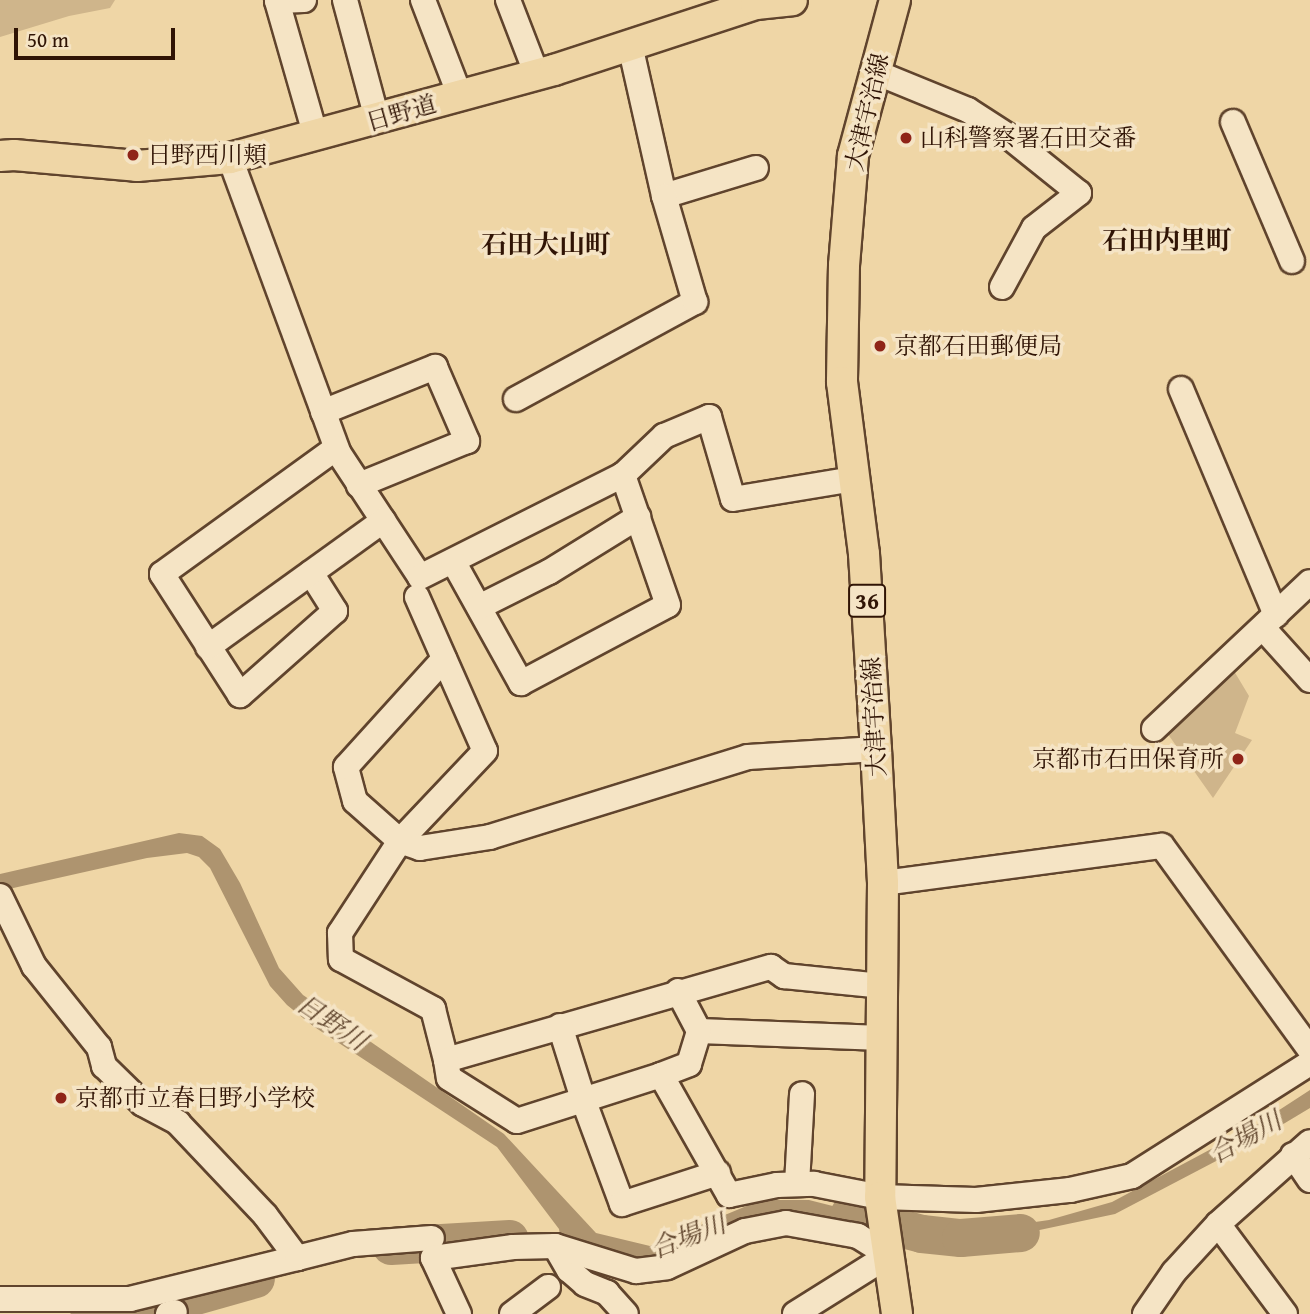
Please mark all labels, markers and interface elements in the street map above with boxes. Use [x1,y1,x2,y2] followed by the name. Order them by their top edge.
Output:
[18,14,178,58] scale bar
[27,24,69,55] text: 50 m
[839,50,895,174] street label: 大津宇治線
[362,89,440,137] street label: 日野道
[920,124,1136,152] place label: 山科警察署石田交番
[898,130,914,146] marker: 山科警察署石田交番
[147,141,267,169] place label: 日野西川頬
[125,147,141,163] marker: 日野西川頬
[1102,224,1232,256] district label: 石田内里町
[481,228,611,260] district label: 石田大山町
[894,332,1062,360] place label: 京都石田郵便局
[872,338,888,354] marker: 京都石田郵便局
[848,582,886,621] road number: 36
[856,656,892,778] street label: 大津宇治線
[1032,745,1224,773] place label: 京都市石田保育所
[1230,751,1246,767] marker: 京都市石田保育所
[291,987,373,1057] water label: 日野川
[75,1084,315,1112] place label: 京都市立春日野小学校
[53,1090,69,1106] marker: 京都市立春日野小学校
[1203,1104,1287,1170] water label: 合場川
[646,1207,730,1265] water label: 合場川

